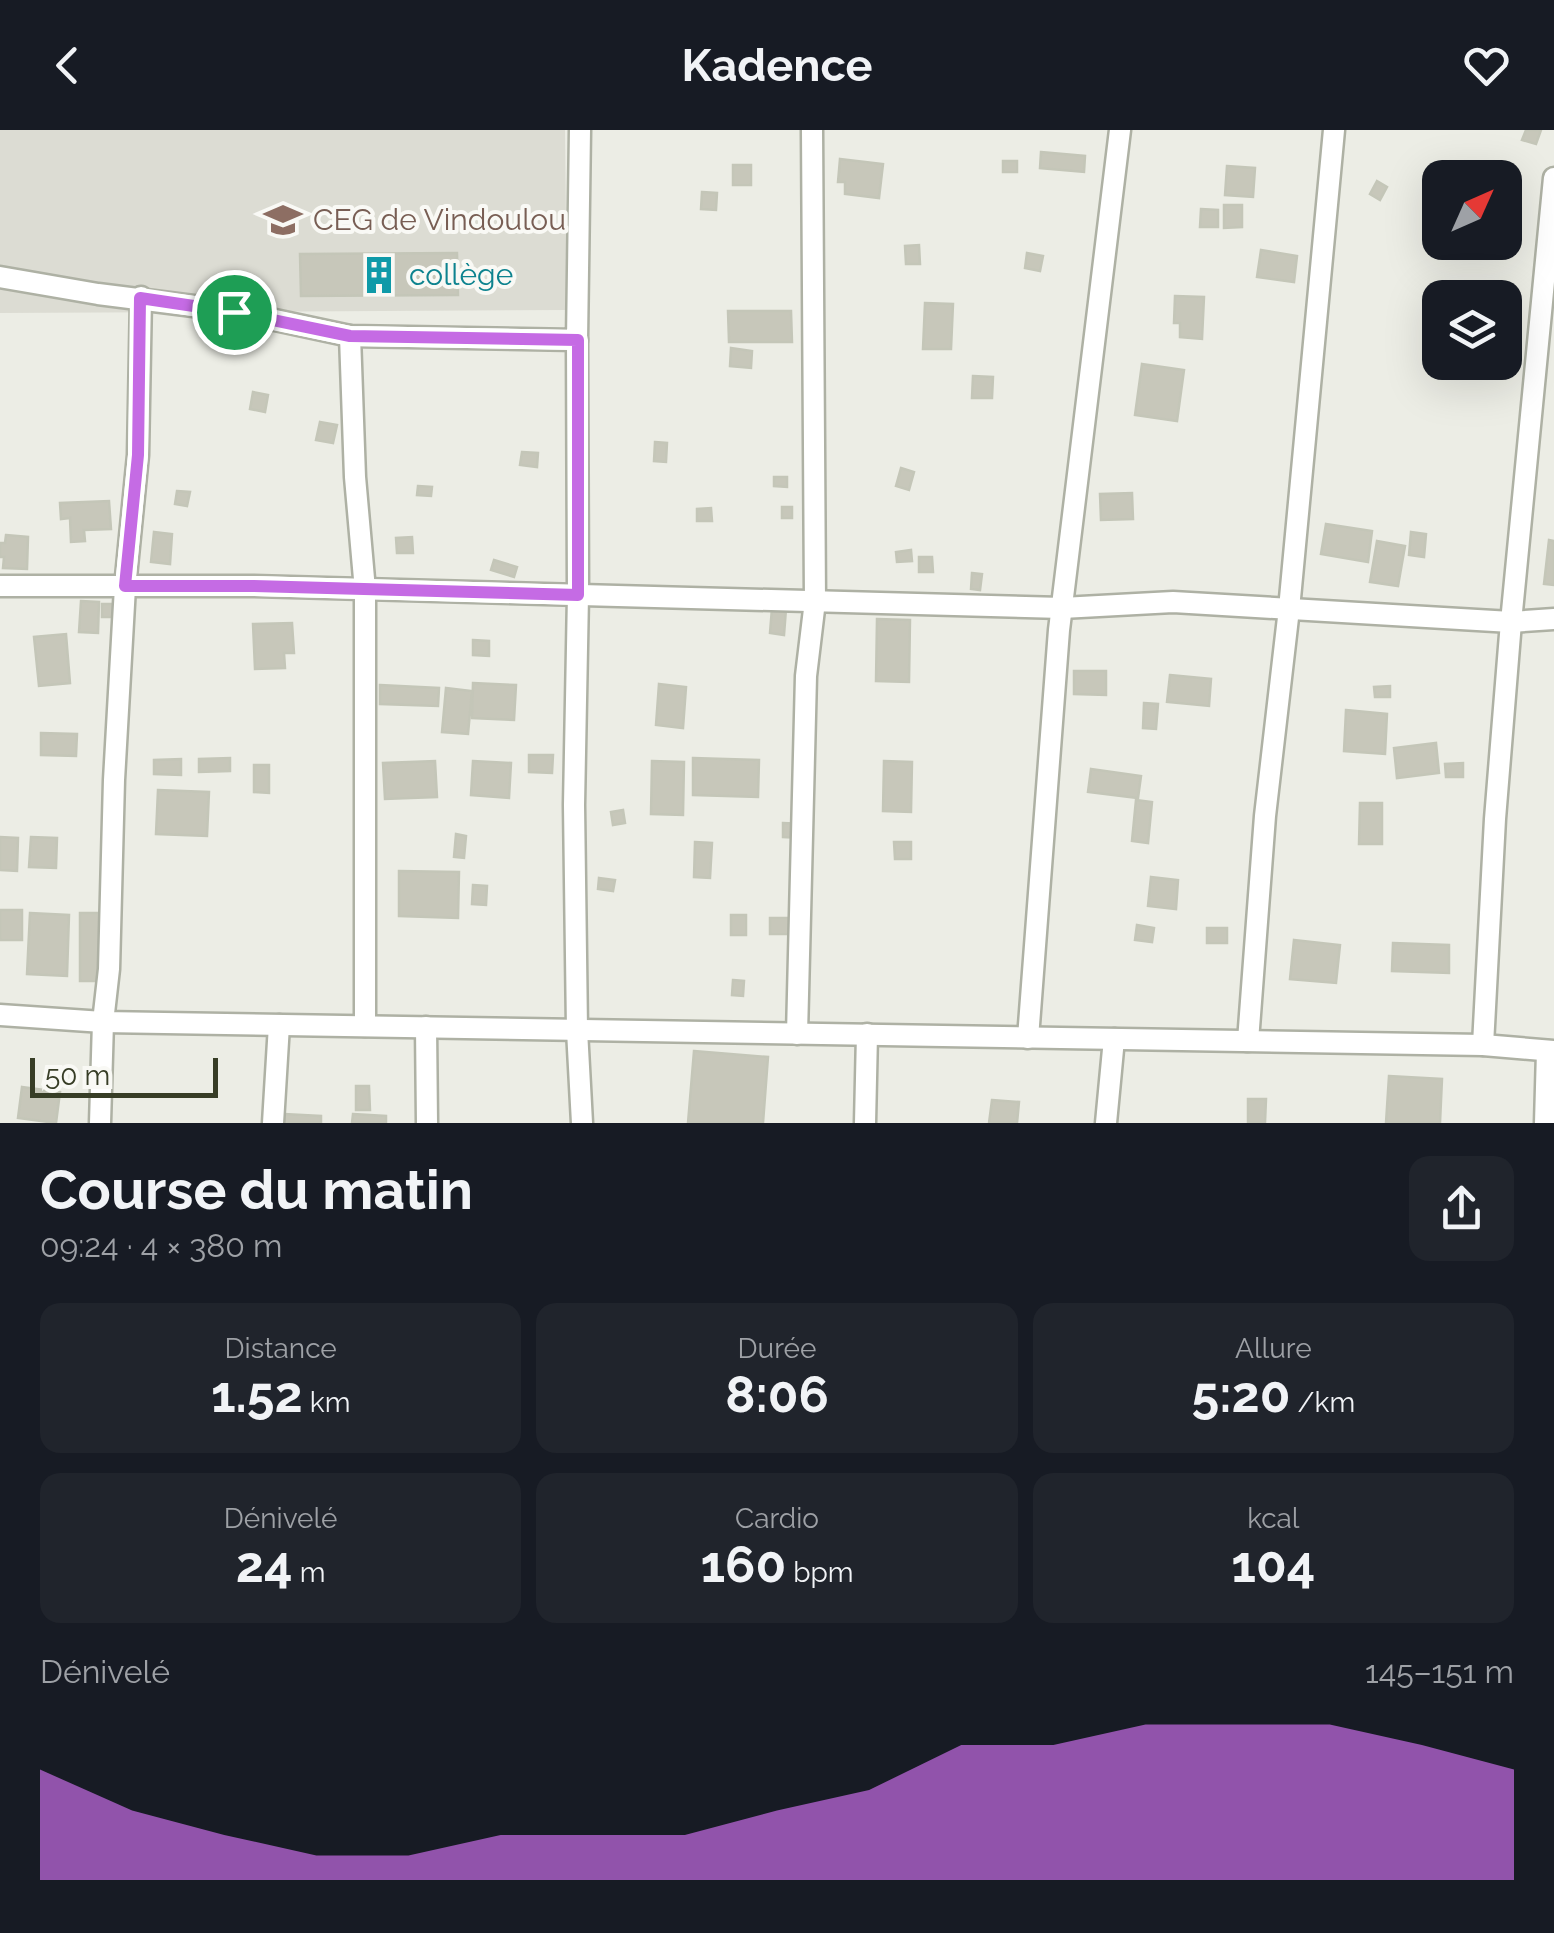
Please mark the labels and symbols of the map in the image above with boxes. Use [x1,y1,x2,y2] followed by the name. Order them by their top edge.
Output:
[1422,160,1522,260] north arrow
[262,199,304,241] school or university icon: CEG de Vindoulou
[313,202,566,237] place label: CEG de Vindoulou
[358,254,400,296] building icon: collège
[409,257,513,292] place label: collège
[192,270,277,355] pin
[30,1053,218,1098] scale bar

